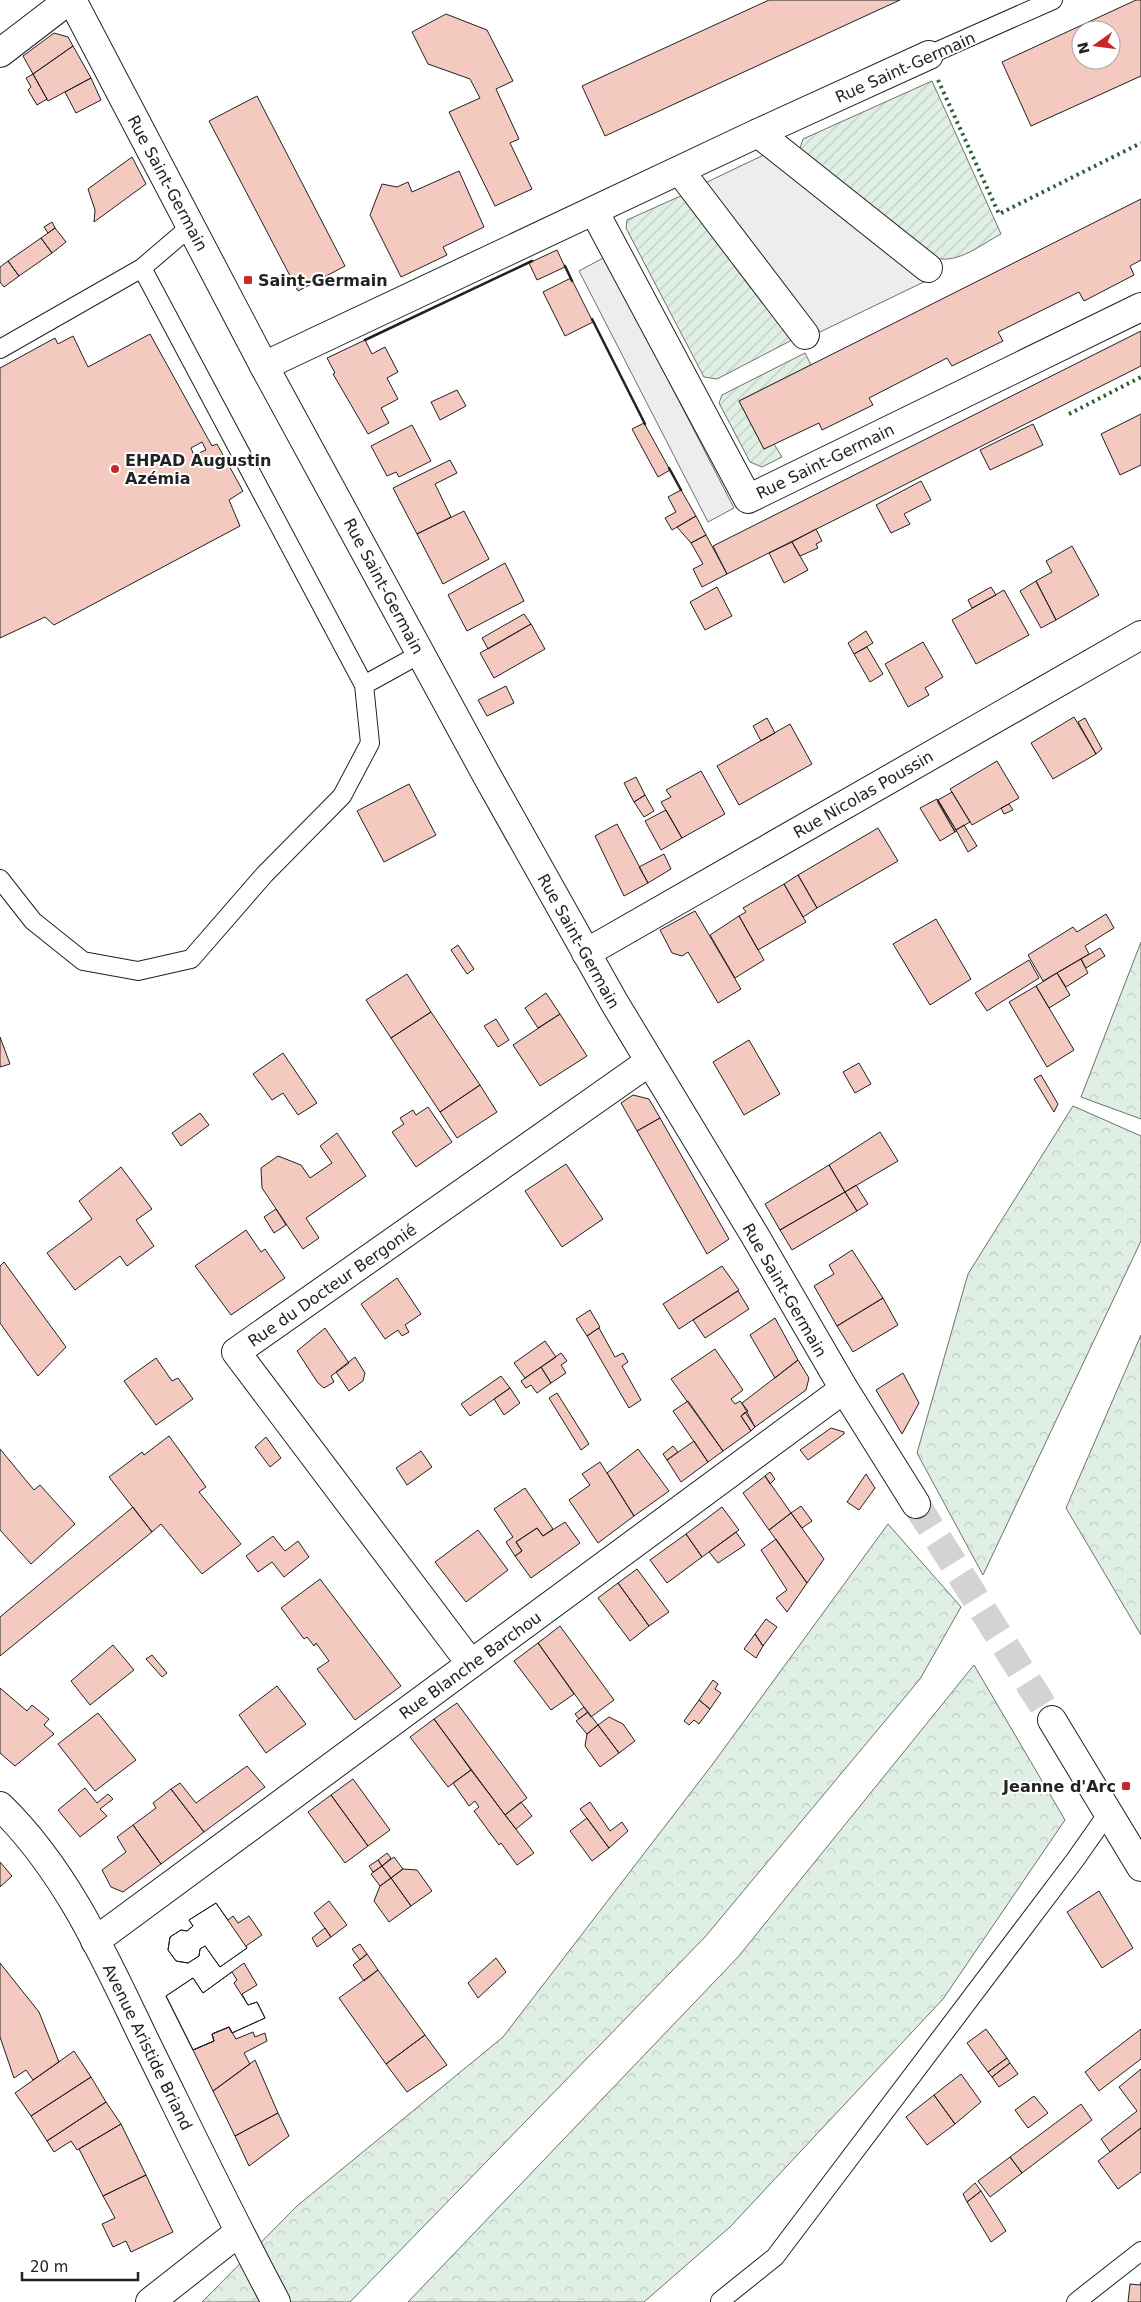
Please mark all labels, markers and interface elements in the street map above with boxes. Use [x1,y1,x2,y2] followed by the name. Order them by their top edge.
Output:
[1071,20,1121,70] north arrow
[832,28,978,107] street label: Rue Saint-Germain
[1074,41,1093,56] text: N
[124,112,211,254] street label: Rue Saint-Germain
[258,271,388,290] place label: Saint-Germain
[242,274,254,286] marker: Saint-Germain
[753,420,897,503] street label: Rue Saint-Germain
[125,451,271,488] place label: EHPAD Augustin Azémia
[109,463,121,475] marker: EHPAD Augustin Azémia
[340,515,427,657] street label: Rue Saint-Germain
[790,747,937,842] street label: Rue Nicolas Poussin
[534,871,624,1012] street label: Rue Saint-Germain
[244,1220,420,1351] street label: Rue du Docteur Bergonié
[739,1220,831,1360] street label: Rue Saint-Germain
[396,1608,545,1723] street label: Rue Blanche Barchou
[1002,1777,1116,1796] place label: Jeanne d'Arc
[1120,1780,1132,1792] marker: Jeanne d'Arc
[99,1961,196,2134] street label: Avenue Aristide Briand
[22,2250,139,2282] scale bar
[30,2258,68,2276] text: 20 m

